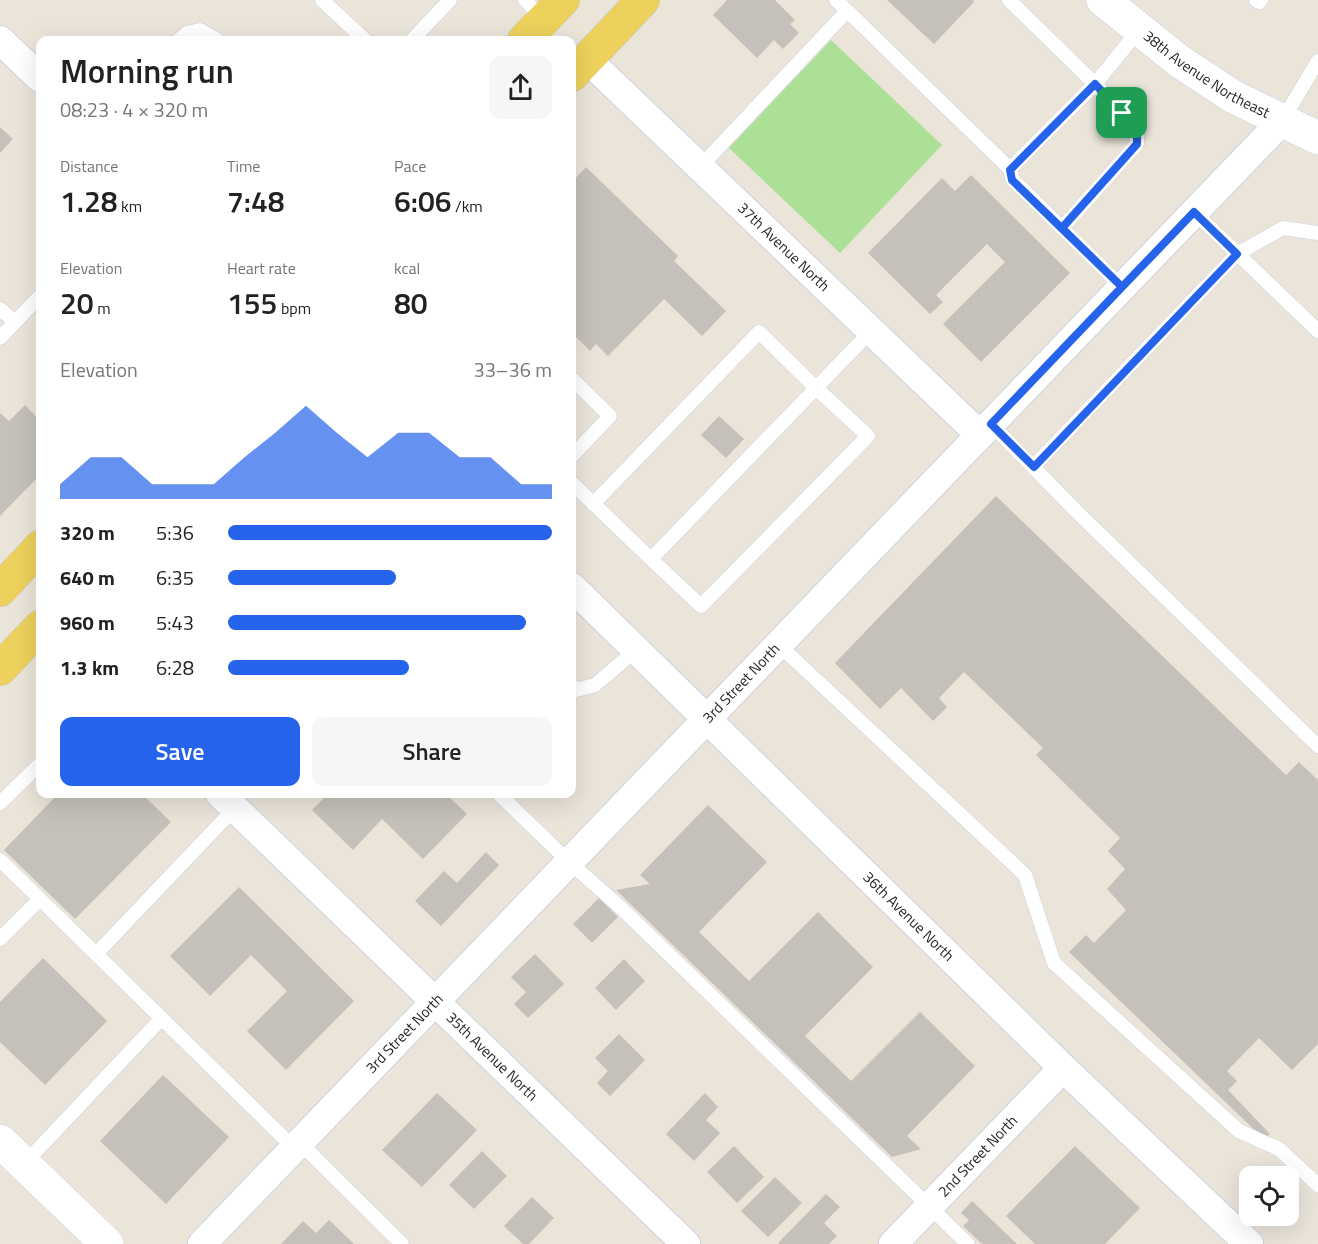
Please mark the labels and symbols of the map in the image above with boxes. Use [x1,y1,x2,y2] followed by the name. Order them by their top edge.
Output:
[1138,25,1275,124] street label: 38th Avenue Northeast
[1096,87,1147,138] pin
[732,197,835,297] street label: 37th Avenue North
[697,638,785,728] street label: 3rd Street North
[858,866,960,967] street label: 36th Avenue North
[360,988,448,1078] street label: 3rd Street North
[441,1006,544,1106] street label: 35th Avenue North
[932,1110,1023,1202] street label: 2nd Street North

